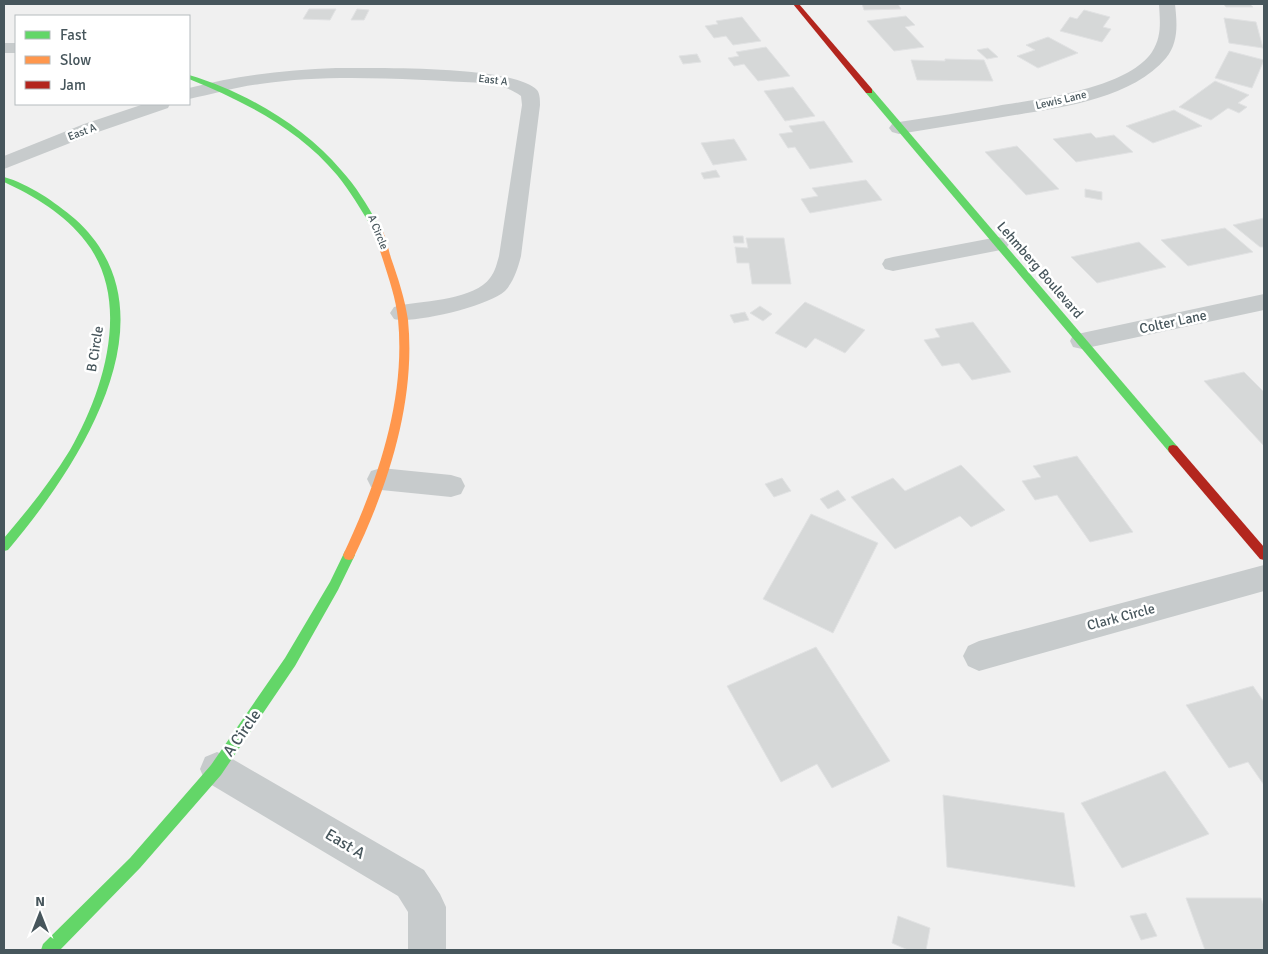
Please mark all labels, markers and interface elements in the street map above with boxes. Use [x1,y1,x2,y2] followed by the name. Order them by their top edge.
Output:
[15,15,190,105] legend
[60,26,87,44] text: Fast
[60,51,91,69] text: Slow
[478,72,509,88] street label: East A
[60,76,86,94] text: Jam
[1034,88,1088,112] street label: Lewis Lane
[66,121,98,143] street label: East A
[365,213,391,251] street label: A Circle
[993,218,1087,322] street label: Lehmberg Boulevard
[1138,307,1208,337] street label: Colter Lane
[83,325,107,373] street label: B Circle
[1085,600,1157,634] street label: Clark Circle
[219,706,265,760] street label: A Circle
[321,824,369,864] street label: East A
[15,889,65,939] north arrow
[35,893,45,910] text: N

